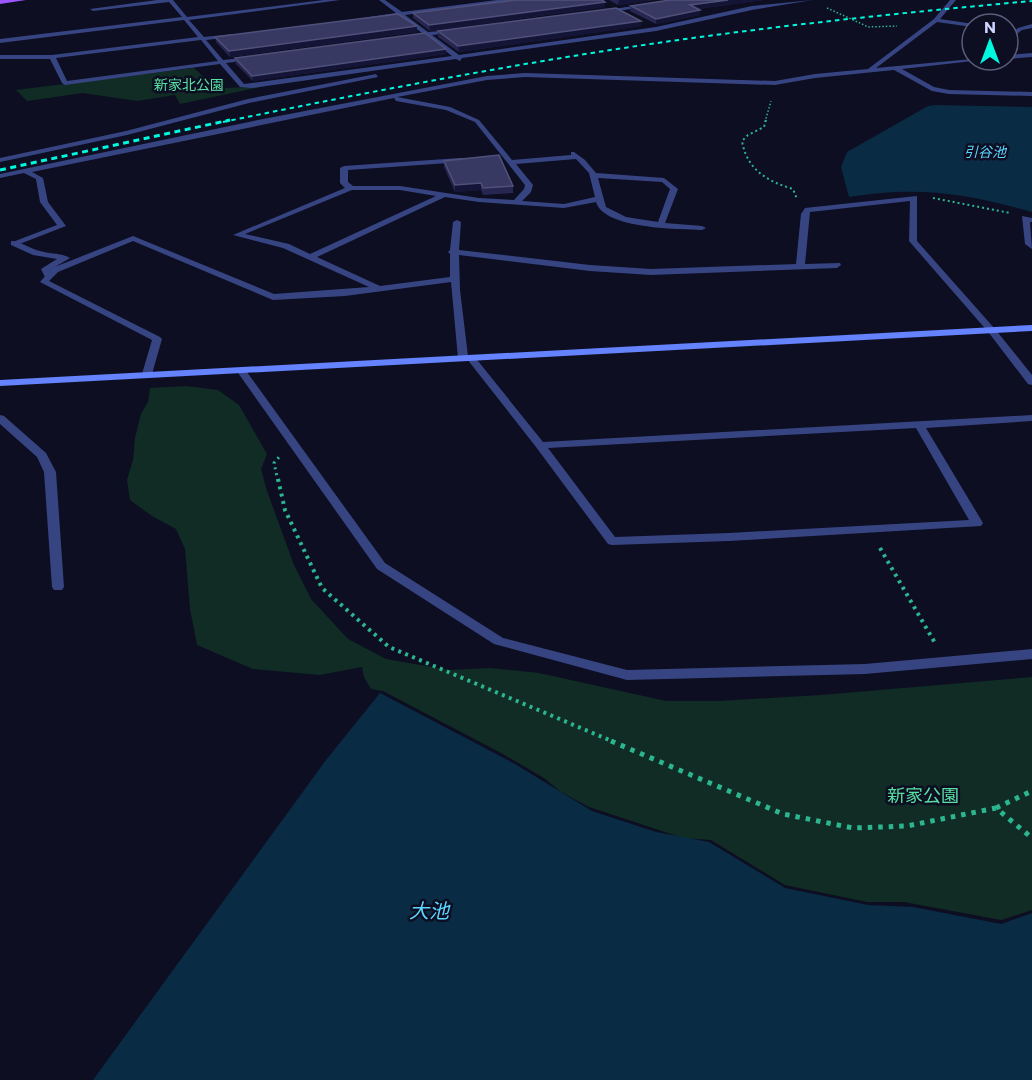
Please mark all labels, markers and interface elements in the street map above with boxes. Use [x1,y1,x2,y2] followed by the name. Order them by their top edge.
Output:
[960,12,1020,72] north arrow
[984,17,996,36] text: N
[154,76,224,93] park label: 新家北公園
[964,143,1008,160] water label: 引谷池
[887,784,959,806] park label: 新家公園
[409,898,451,922] water label: 大池

